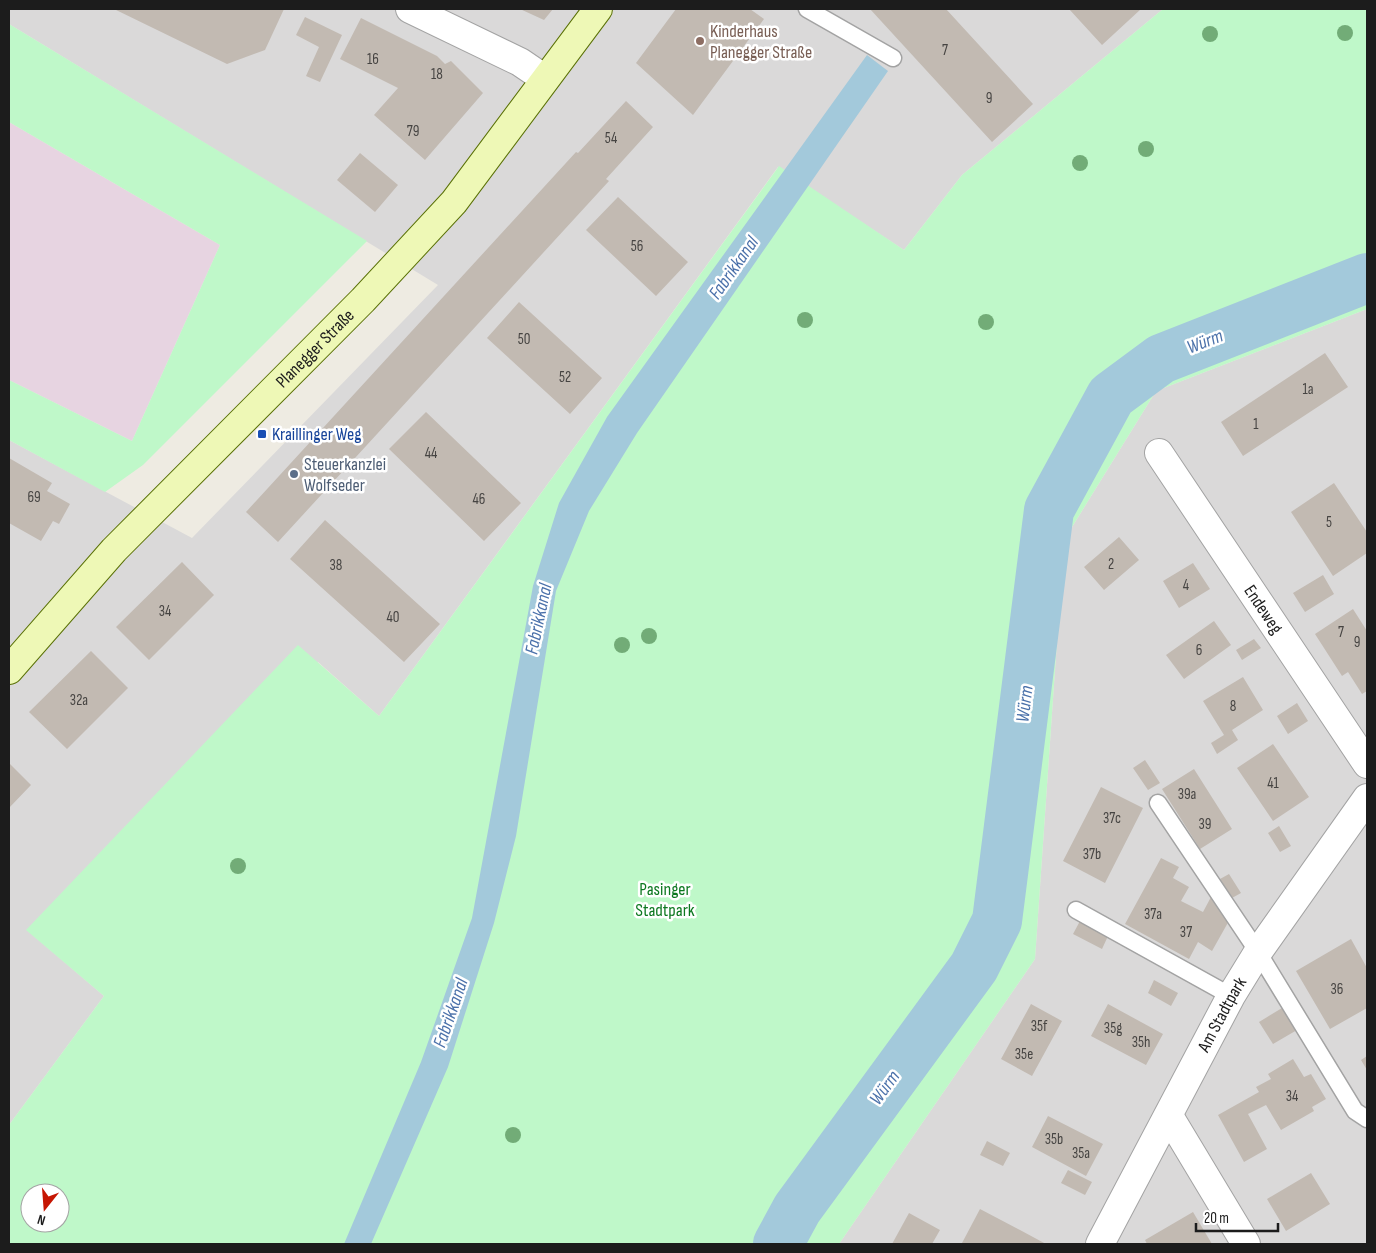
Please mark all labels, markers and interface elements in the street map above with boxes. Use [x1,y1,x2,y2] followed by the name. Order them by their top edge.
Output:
[710,21,812,63] place label: Kinderhaus Planegger Straße
[694,35,706,47] marker: Kinderhaus Planegger Straße
[942,41,948,60] house number: 7
[367,50,379,69] house number: 16
[431,65,443,84] house number: 18
[986,89,992,108] house number: 9
[407,122,419,141] house number: 79
[605,129,617,148] house number: 54
[704,232,764,304] water label: Fabrikkanal
[631,237,643,256] house number: 56
[271,305,358,392] street label: Planegger Straße
[1184,325,1226,359] water label: Würm
[518,330,530,349] house number: 50
[559,368,571,387] house number: 52
[1302,380,1314,399] house number: 1a
[1253,415,1259,434] house number: 1
[272,424,362,445] place label: Kraillinger Weg
[256,428,268,440] marker: Kraillinger Weg
[425,444,437,463] house number: 44
[304,454,386,496] place label: Steuerkanzlei Wolfseder
[288,468,300,480] marker: Steuerkanzlei Wolfseder
[27,488,41,507] house number: 69
[473,490,485,509] house number: 46
[1326,513,1332,532] house number: 5
[1108,555,1114,574] house number: 2
[330,556,342,575] house number: 38
[1183,576,1189,595] house number: 4
[520,581,558,656] water label: Fabrikkanal
[1240,581,1287,638] street label: Endeweg
[159,602,171,621] house number: 34
[387,608,399,627] house number: 40
[1338,623,1344,642] house number: 7
[1354,633,1360,652] house number: 9
[1196,641,1202,660] house number: 6
[1011,684,1039,724] water label: Würm
[70,691,88,710] house number: 32a
[1230,697,1236,716] house number: 8
[1267,774,1280,793] house number: 41
[1178,785,1197,804] house number: 39a
[1103,809,1121,828] house number: 37c
[1199,815,1211,834] house number: 39
[1083,845,1101,864] house number: 37b
[635,879,695,921] park label: Pasinger Stadtpark
[1144,905,1162,924] house number: 37a
[1180,923,1192,942] house number: 37
[1193,973,1251,1056] street label: Am Stadtpark
[428,975,474,1051] water label: Fabrikkanal
[1331,980,1343,999] house number: 36
[1031,1017,1048,1036] house number: 35f
[1104,1019,1122,1038] house number: 35g
[1132,1033,1150,1052] house number: 35h
[1015,1045,1033,1064] house number: 35e
[865,1066,905,1110] water label: Würm
[1286,1087,1298,1106] house number: 34
[1045,1130,1063,1149] house number: 35b
[1072,1144,1090,1163] house number: 35a
[20,1183,70,1233] north arrow
[1196,1200,1278,1232] scale bar
[1204,1209,1229,1228] text: 20 m
[35,1211,47,1229] text: N

